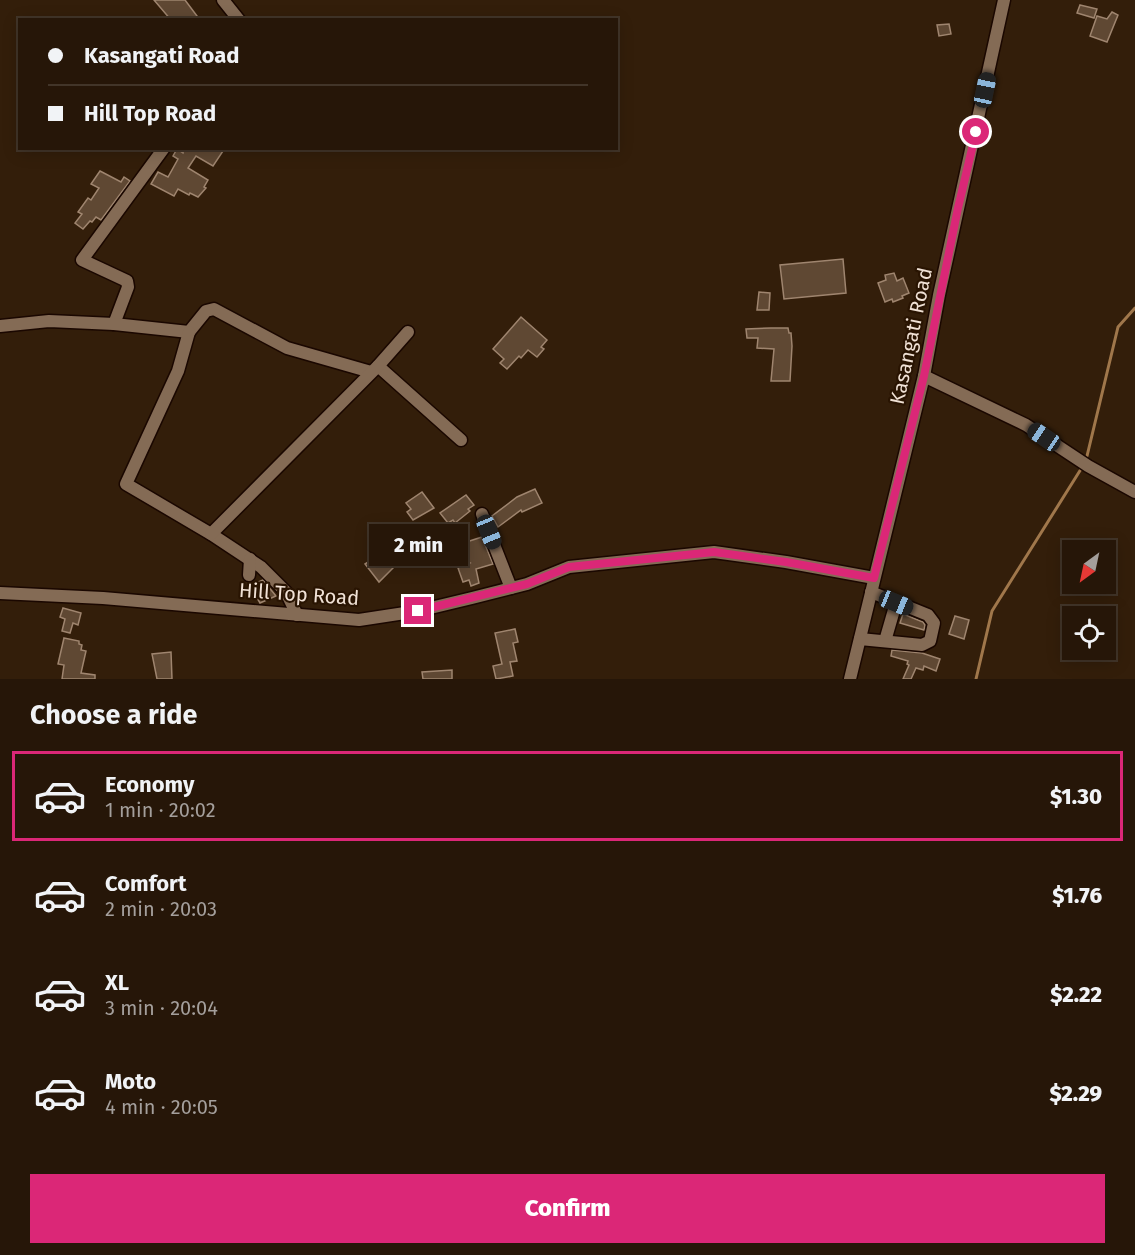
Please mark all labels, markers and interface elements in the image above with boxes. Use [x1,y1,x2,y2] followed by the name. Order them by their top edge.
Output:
[84,42,239,69] text: Kasangati Road
[972,71,998,109] car
[84,100,216,127] text: Hill Top Road
[962,118,989,145] route start
[885,265,937,407] street label: Kasangati Road
[1024,419,1064,455] car
[474,512,504,552] car
[368,524,468,566] callout: 2 min
[394,533,443,557] text: 2 min
[1062,540,1116,594] north arrow
[1062,540,1116,660] map controls
[238,578,360,610] street label: Hill Top Road
[876,588,916,618] car
[404,597,431,624] route end
[1062,606,1116,660] button: locate
[30,699,197,731] text: Choose a ride
[33,769,87,823] icon: car
[105,771,194,798] text: Economy
[1050,783,1102,810] text: $1.30
[105,798,216,822] text: 1 min · 20:02
[33,868,87,922] icon: car
[105,870,186,897] text: Comfort
[1052,882,1102,909] text: $1.76
[105,897,217,921] text: 2 min · 20:03
[33,967,87,1021] icon: car
[105,969,129,996] text: XL
[1050,981,1102,1008] text: $2.22
[105,996,218,1020] text: 3 min · 20:04
[33,1066,87,1120] icon: car
[105,1068,156,1095] text: Moto
[1049,1080,1102,1107] text: $2.29
[105,1095,218,1119] text: 4 min · 20:05
[30,1174,1105,1243] button: Confirm

